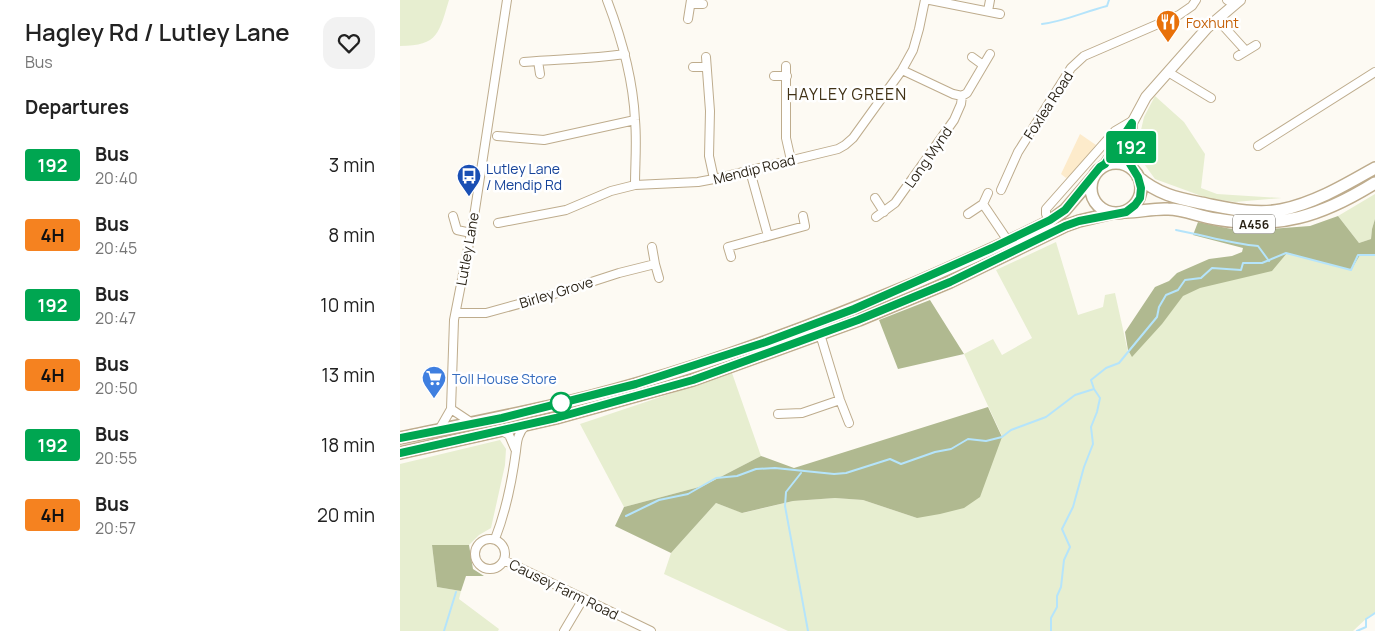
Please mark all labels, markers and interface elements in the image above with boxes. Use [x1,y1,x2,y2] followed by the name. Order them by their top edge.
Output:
[1155,9,1181,43] restaurant icon: Foxhunt
[1186,13,1239,32] place label: Foxhunt
[25,15,290,48] text: Hagley Rd / Lutley Lane
[323,17,375,69] button: heart
[25,51,53,73] text: Bus
[1019,67,1077,143] street label: Foxlea Road
[787,83,907,105] district label: HAYLEY GREEN
[25,94,129,120] text: Departures
[900,123,956,191] street label: Long Mynd
[1102,131,1160,163] line badge: 192
[1116,135,1146,159] text: 192
[95,141,129,167] text: Bus
[711,150,797,188] street label: Mendip Road
[329,152,375,178] text: 3 min
[38,153,67,177] text: 192
[486,159,562,194] place label: Lutley Lane / Mendip Rd
[456,163,482,197] bus stop icon: Lutley Lane / Mendip Rd
[95,167,138,189] text: 20:40
[95,211,129,237] text: Bus
[451,211,483,287] street label: Lutley Lane
[1233,214,1275,233] road number: A456
[328,222,375,248] text: 8 min
[41,223,64,247] text: 4H
[95,237,137,259] text: 20:45
[517,272,595,312] street label: Birley Grove
[95,281,129,307] text: Bus
[320,292,375,318] text: 10 min
[38,293,67,317] text: 192
[95,307,136,329] text: 20:47
[95,351,129,377] text: Bus
[321,362,375,388] text: 13 min
[41,363,64,387] text: 4H
[421,365,447,399] supermarket icon: Toll House Store
[452,369,557,388] place label: Toll House Store
[95,377,138,399] text: 20:50
[550,392,572,414] unlabelled marker
[95,421,129,447] text: Bus
[321,432,375,458] text: 18 min
[38,433,67,457] text: 192
[95,447,137,469] text: 20:55
[95,491,129,517] text: Bus
[317,502,375,528] text: 20 min
[41,503,64,527] text: 4H
[95,517,136,539] text: 20:57
[506,554,622,624] street label: Causey Farm Road

